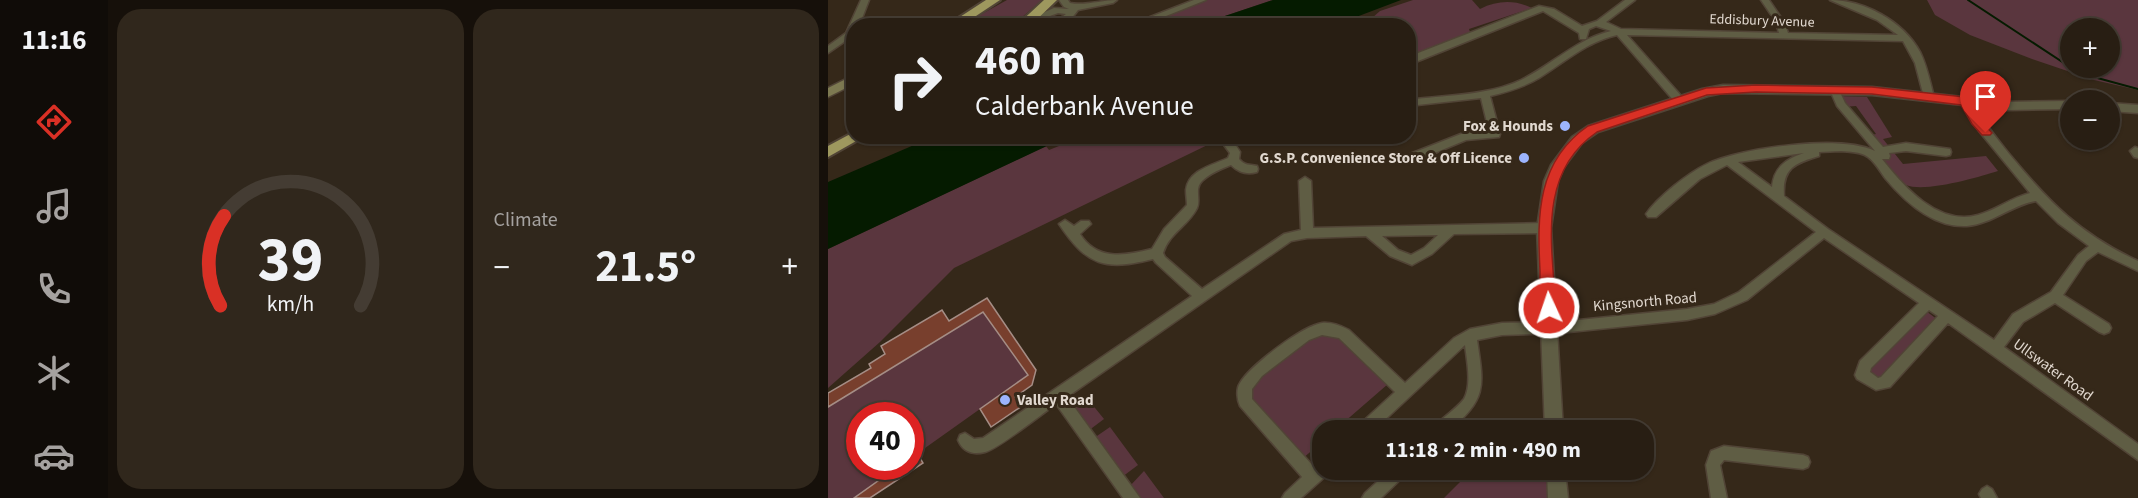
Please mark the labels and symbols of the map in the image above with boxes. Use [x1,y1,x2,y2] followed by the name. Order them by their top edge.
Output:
[1709,9,1815,33] street label: Eddisbury Avenue
[1960,71,2011,133] pin
[1463,116,1553,137] place label: Fox & Hounds
[1558,119,1572,133] marker: Fox & Hounds
[1259,148,1512,169] place label: G.S.P. Convenience Store & Off Licence
[1517,151,1531,165] marker: G.S.P. Convenience Store & Off Licence
[1517,276,1581,340] position arrow
[1592,287,1698,317] street label: Kingsnorth Road
[2009,334,2097,406] street label: Ullswater Road
[1016,390,1094,411] place label: Valley Road
[998,393,1012,407] marker: Valley Road
[846,402,924,480] speed limit sign: 40

